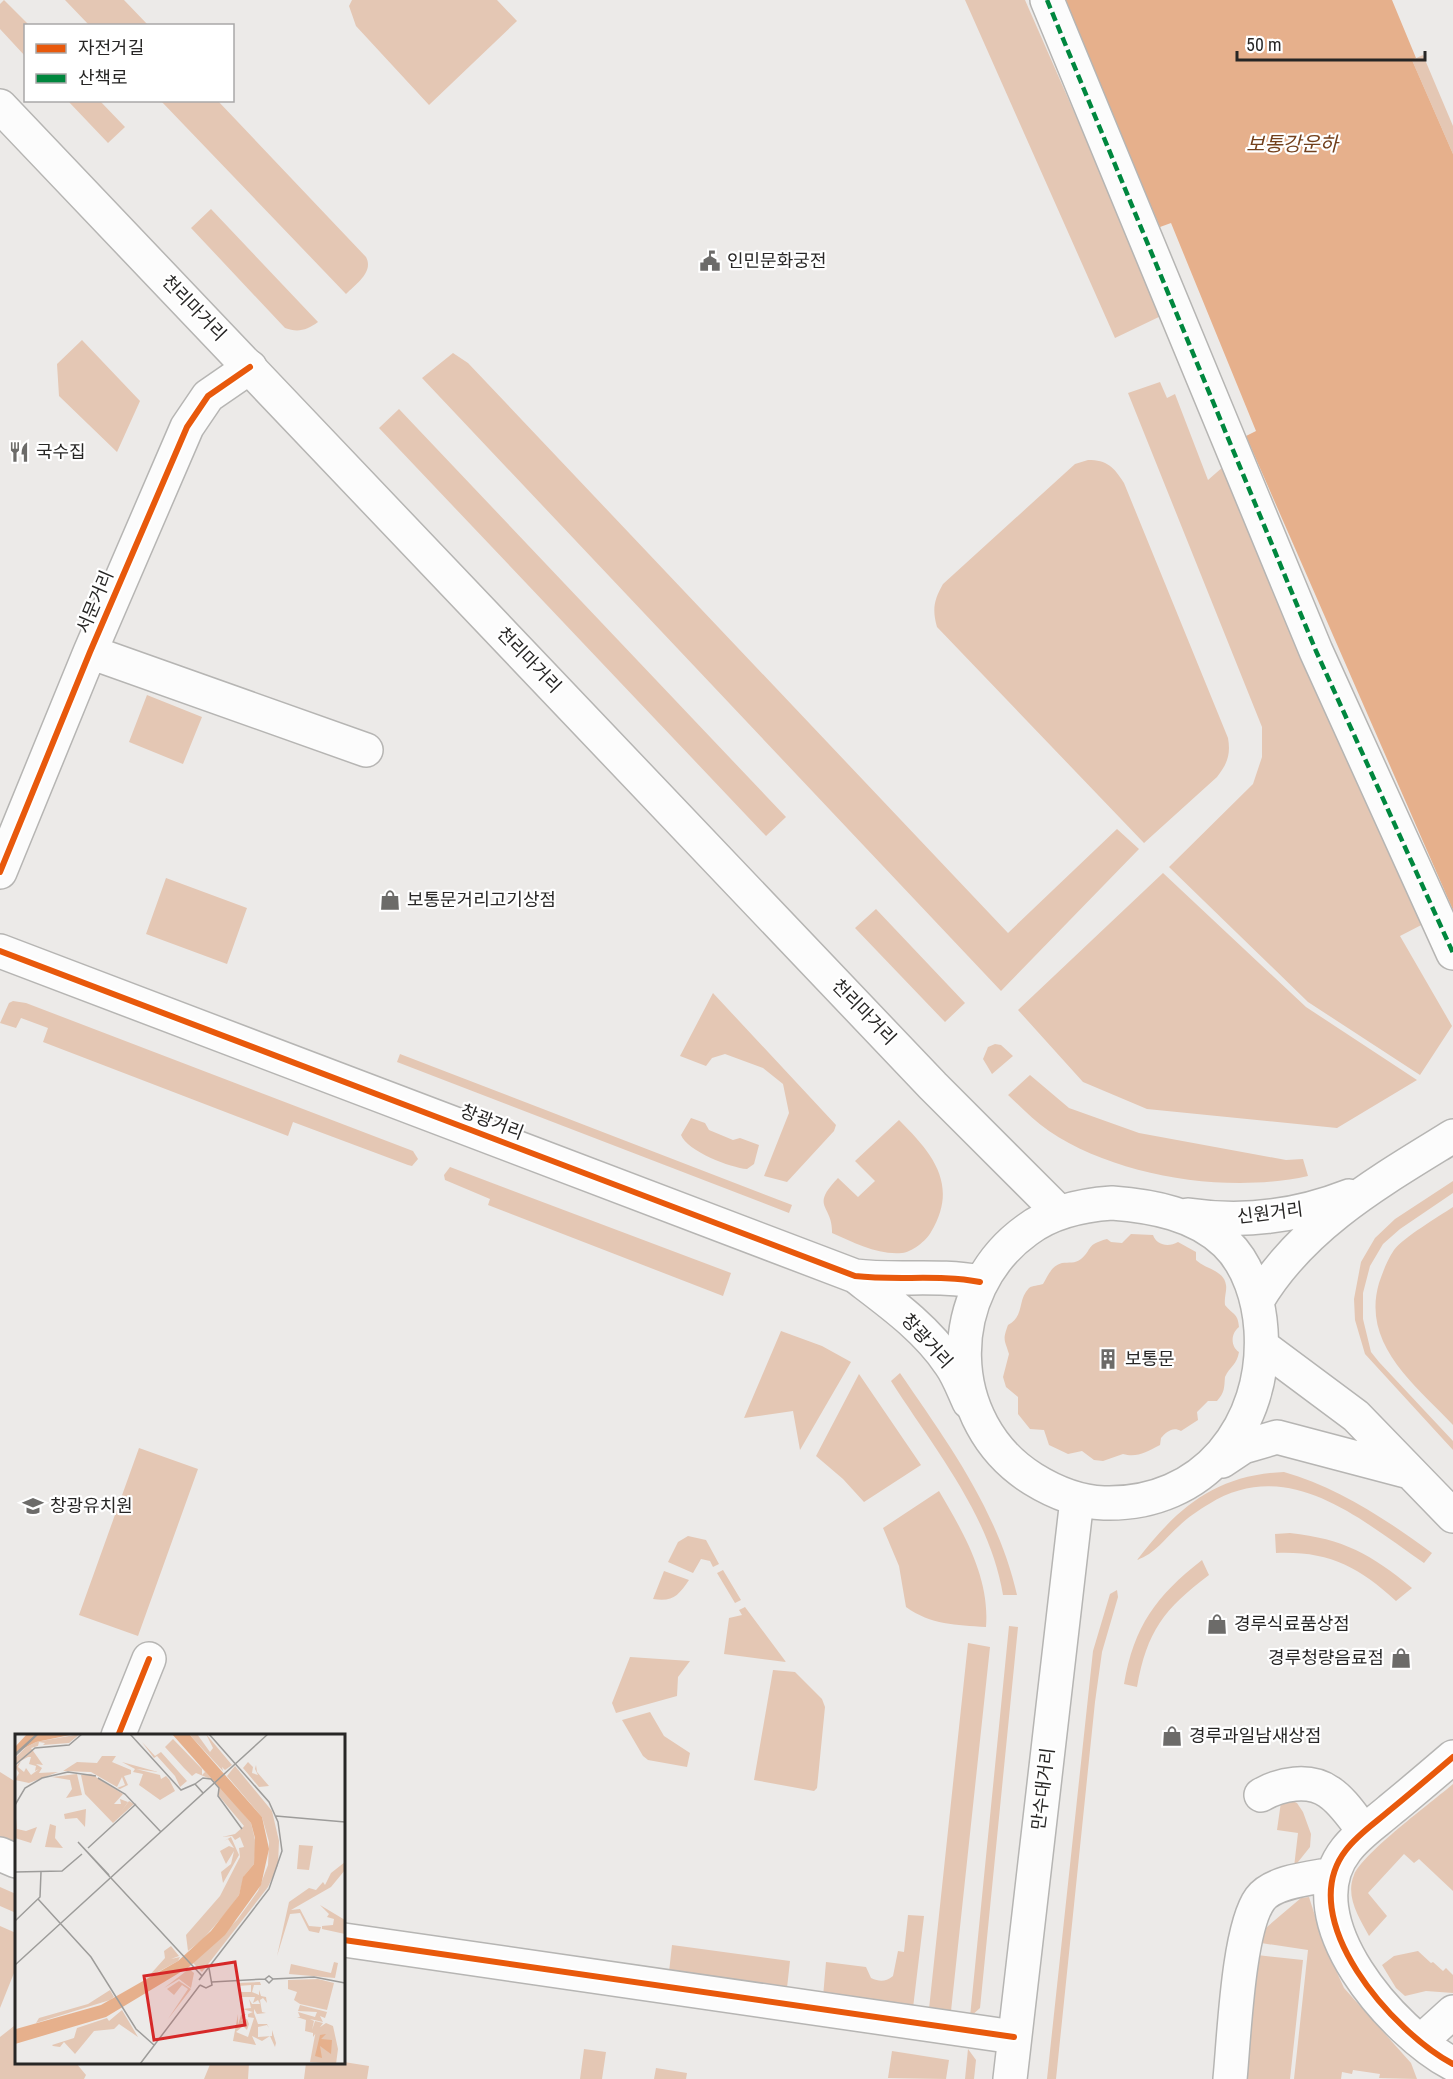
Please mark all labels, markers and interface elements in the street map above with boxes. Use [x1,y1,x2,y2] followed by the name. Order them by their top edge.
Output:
[24,24,234,102] legend
[1237,24,1424,62] scale bar
[1246,34,1281,55] text: 50 m
[78,37,144,58] text: 자전거길
[78,67,128,88] text: 산책로
[1246,132,1341,156] water label: 보통강운하
[698,249,722,273] public building icon: 인민문화궁전
[727,250,826,271] place label: 인민문화궁전
[158,271,231,345] street label: 천리마거리
[7,440,31,464] restaurant icon: 국수집
[36,441,86,462] place label: 국수집
[72,567,117,636] street label: 서문거리
[493,623,566,697] street label: 천리마거리
[378,888,402,912] shop icon: 보통문거리고기상점
[407,889,556,910] place label: 보통문거리고기상점
[828,975,901,1049] street label: 천리마거리
[457,1100,527,1143] street label: 창광거리
[1236,1198,1304,1227] street label: 신원거리
[897,1309,957,1372] street label: 창광거리
[1096,1347,1120,1371] building icon: 보통문
[1125,1348,1175,1369] place label: 보통문
[21,1494,45,1518] school or university icon: 창광유치원
[50,1495,133,1516] place label: 창광유치원
[1205,1612,1229,1636] shop icon: 경루식료품상점
[1234,1613,1350,1634] place label: 경루식료품상점
[1389,1646,1413,1670] shop icon: 경루청량음료점
[1268,1647,1384,1668] place label: 경루청량음료점
[1160,1724,1184,1748] shop icon: 경루과일남새상점
[1189,1725,1321,1746] place label: 경루과일남새상점
[15,1734,345,2064] inset map
[1027,1747,1058,1831] street label: 만수대거리

